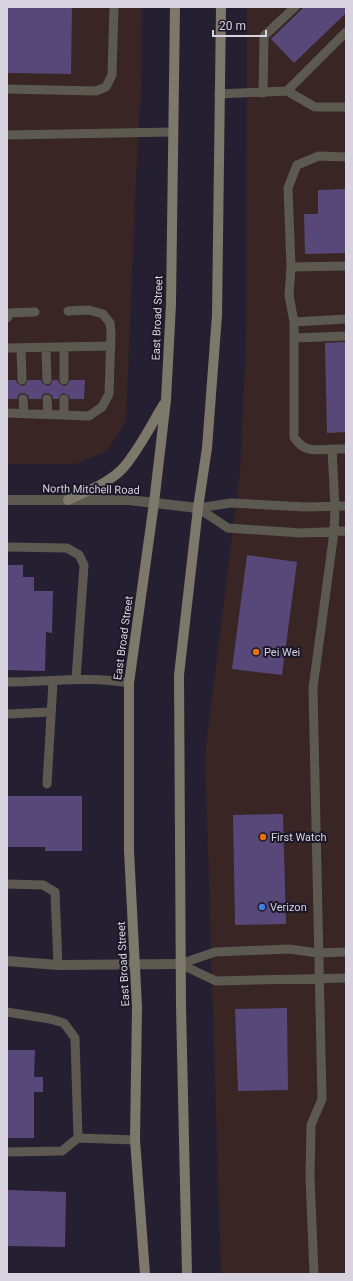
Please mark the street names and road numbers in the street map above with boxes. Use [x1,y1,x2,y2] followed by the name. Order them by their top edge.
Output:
[150,275,165,361] street label: East Broad Street
[42,482,140,497] street label: North Mitchell Road
[111,595,136,681] street label: East Broad Street
[115,921,132,1007] street label: East Broad Street

